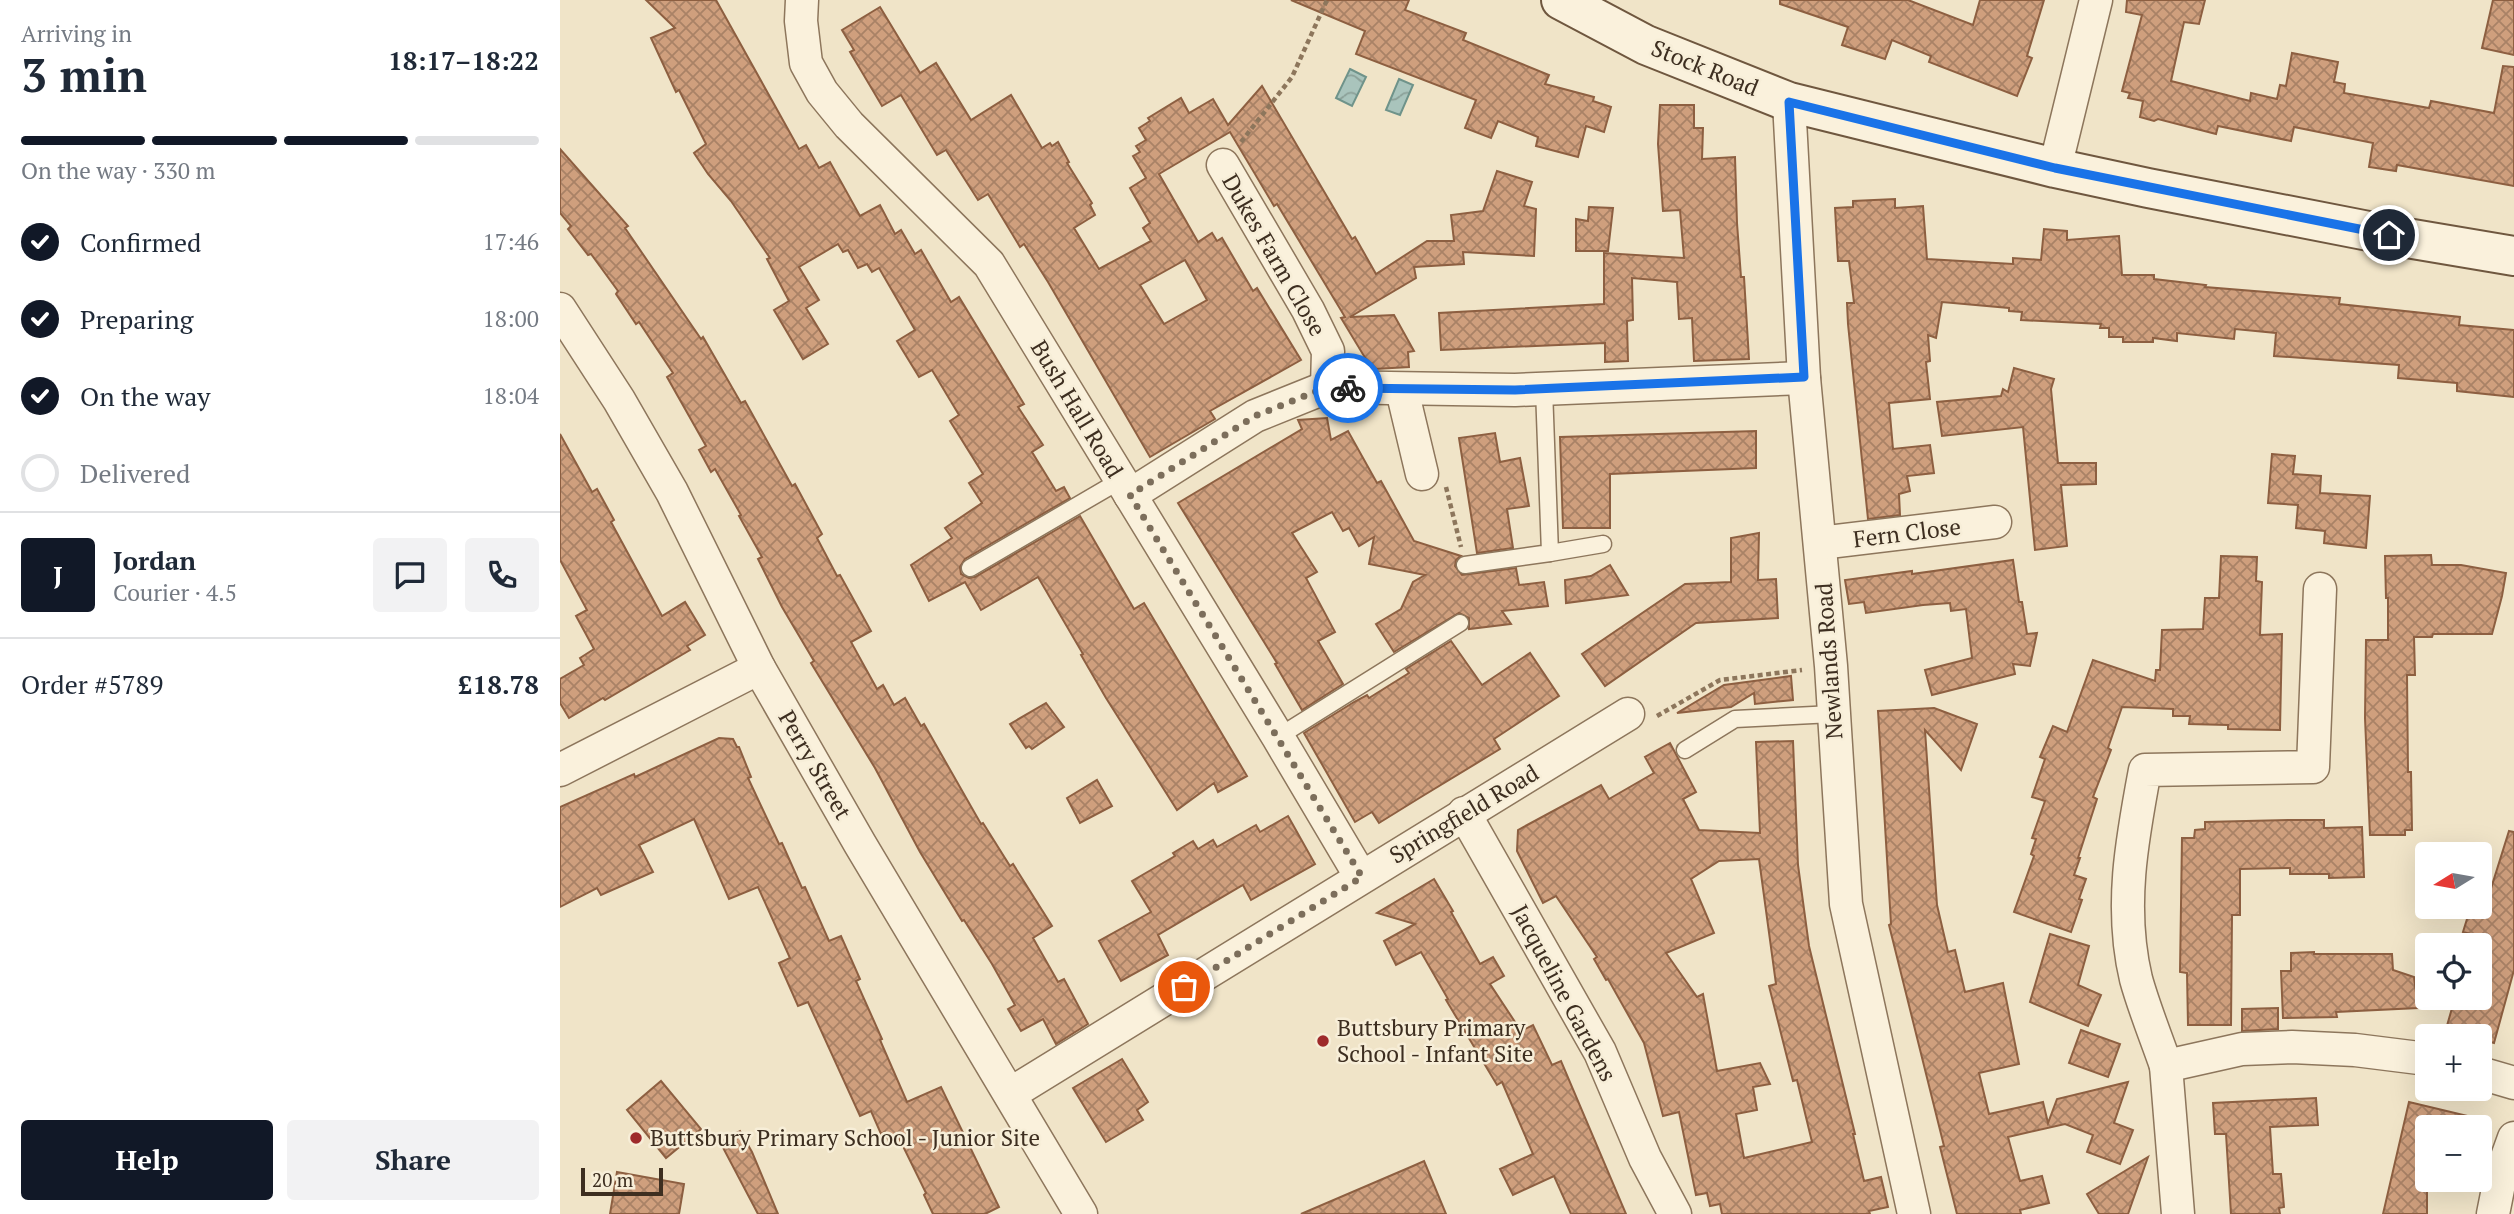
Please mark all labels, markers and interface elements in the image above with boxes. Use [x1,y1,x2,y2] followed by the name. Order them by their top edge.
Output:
[21,18,132,49] text: Arriving in
[1647,32,1764,103] street label: Stock Road
[388,43,539,77] text: 18:17–18:22
[21,44,147,105] text: 3 min
[21,155,215,186] text: On the way · 330 m
[1215,168,1334,342] street label: Dukes Farm Close
[2359,205,2419,265] pin
[2370,216,2408,254] icon: home
[21,223,59,261] icon: check
[80,225,201,259] text: Confirmed
[482,226,539,257] text: 17:46
[21,300,59,338] icon: check
[80,302,193,336] text: Preparing
[482,303,539,334] text: 18:00
[1024,334,1131,484] street label: Bush Hall Road
[1313,353,1383,423] courier
[1329,369,1367,407] icon: bike
[21,377,59,415] icon: check
[80,379,211,413] text: On the way
[482,380,539,411] text: 18:04
[80,456,190,490] text: Delivered
[1851,511,1963,554] street label: Fern Close
[373,538,447,612] button: chat
[465,538,539,612] button: phone
[113,543,196,577] text: Jordan
[53,558,63,592] text: J
[113,577,237,608] text: Courier · 4.5
[1808,581,1849,740] street label: Newlands Road
[21,667,163,701] text: Order #5789
[458,667,539,701] text: £18.78
[772,705,859,825] street label: Perry Street
[1383,757,1544,870] street label: Springfield Road
[2415,842,2492,919] north arrow
[2415,842,2492,1192] map controls
[1505,899,1624,1087] street label: Jacqueline Gardens
[2415,933,2492,1010] button: locate
[1154,957,1214,1017] pin
[1165,968,1203,1006] icon: bag
[1337,1012,1533,1069] place label: Buttsbury Primary School - Infant Site
[2415,1024,2492,1101] button: +
[1315,1033,1331,1049] marker: Buttsbury Primary School - Infant Site
[2415,1115,2492,1192] button: −
[21,1120,273,1200] button: Help
[287,1120,539,1200] button: Share
[650,1122,1040,1153] place label: Buttsbury Primary School - Junior Site
[628,1130,644,1146] marker: Buttsbury Primary School - Junior Site
[581,1165,663,1197] scale bar
[592,1167,633,1192] text: 20 m

